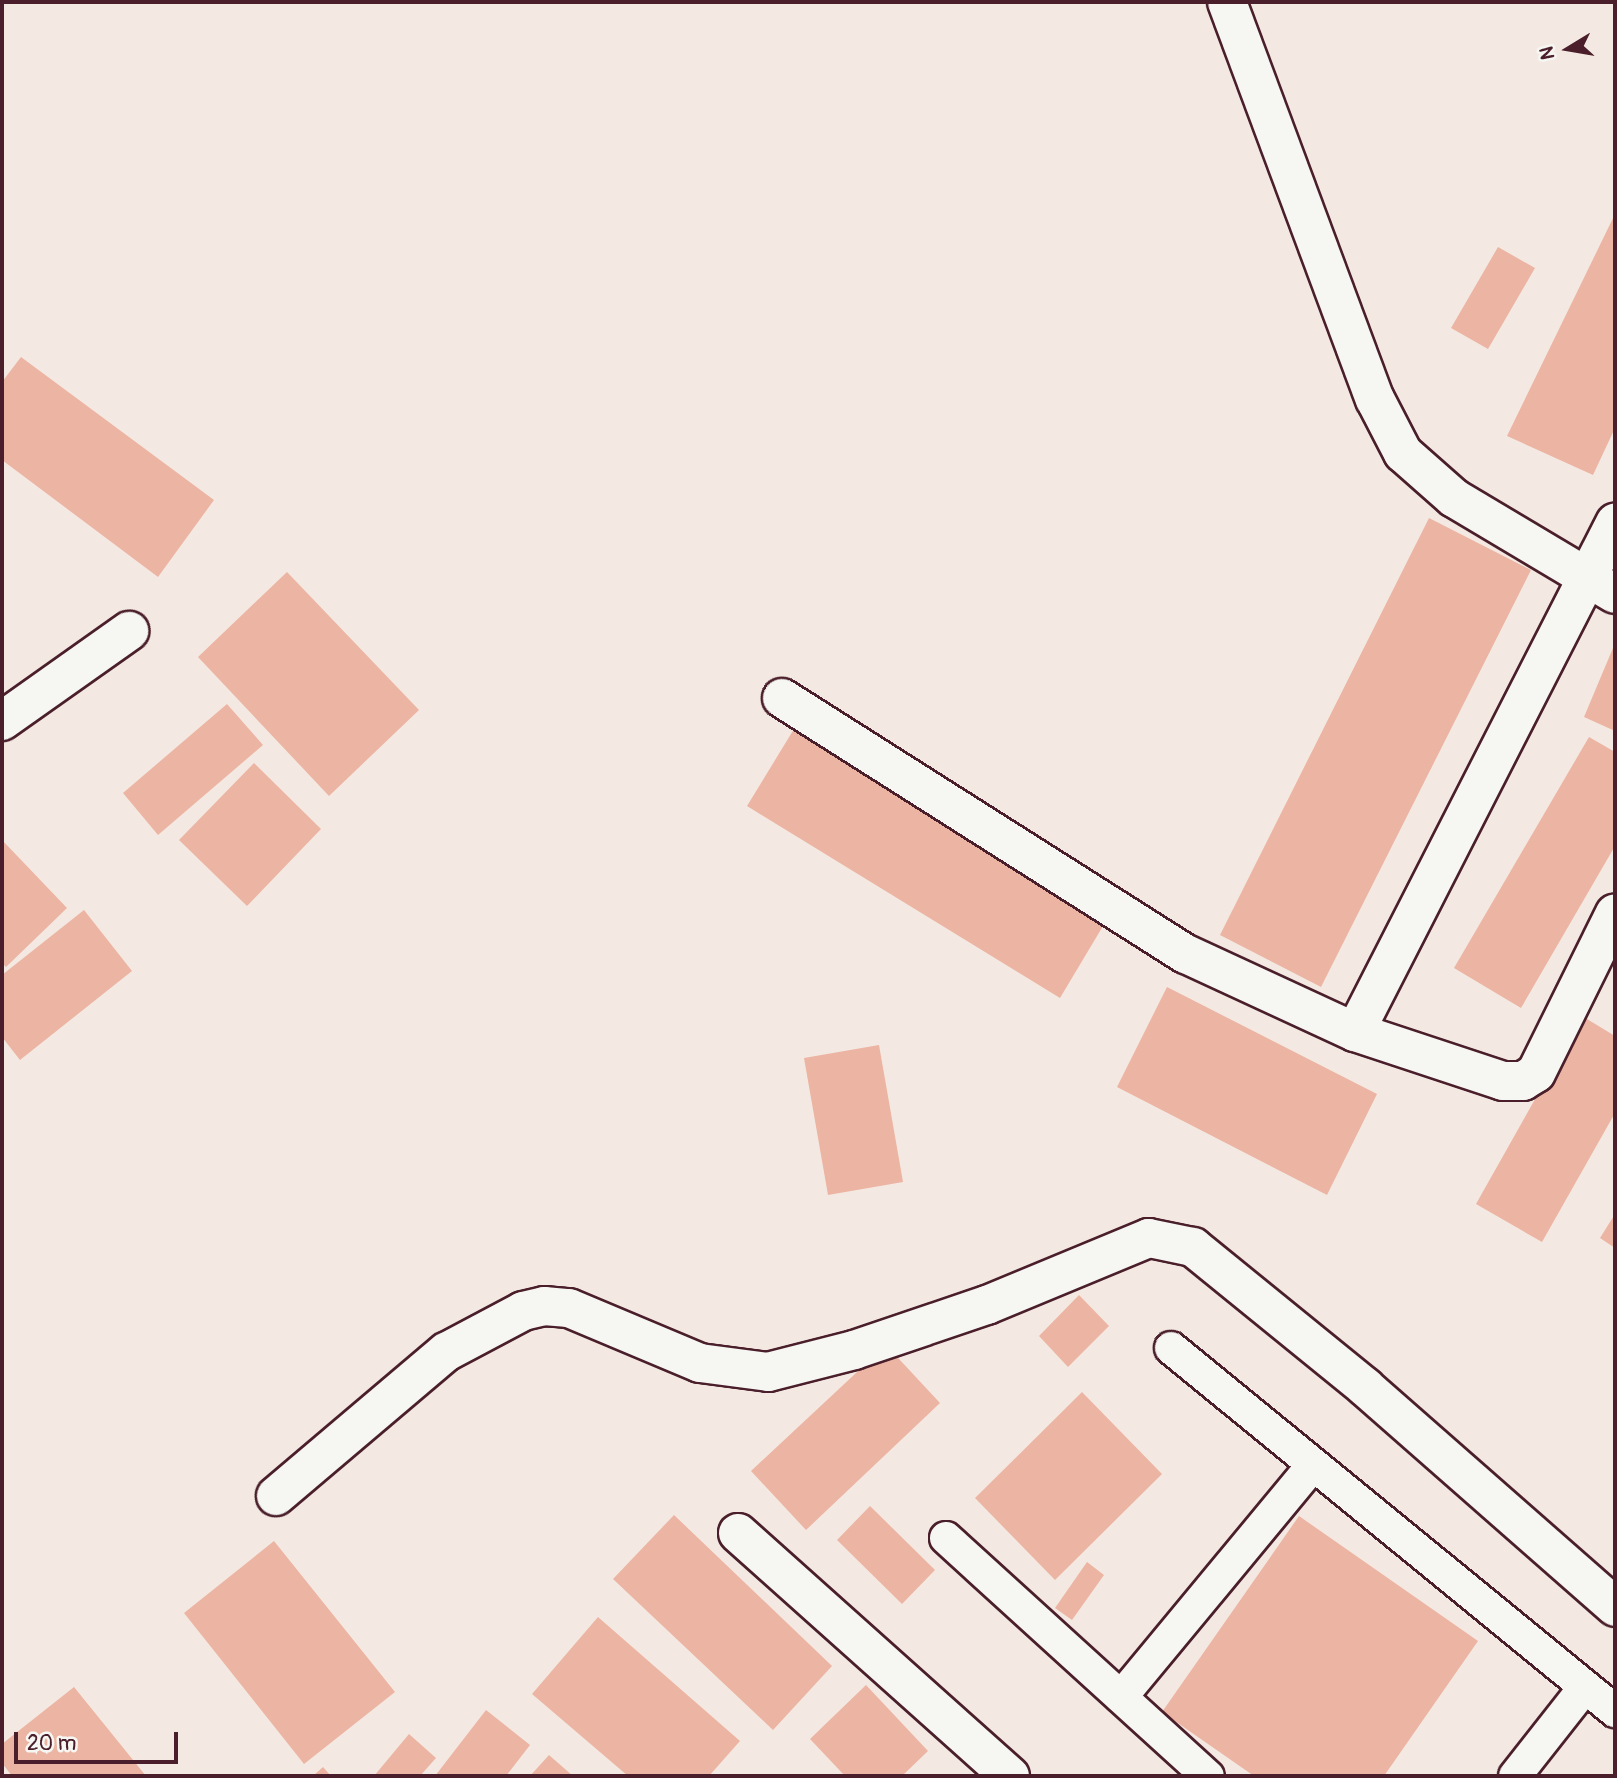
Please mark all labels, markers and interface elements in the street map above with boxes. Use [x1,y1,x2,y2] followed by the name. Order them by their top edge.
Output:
[1533,14,1603,84] north arrow
[1534,44,1560,62] text: N
[18,1718,182,1762] scale bar
[27,1730,76,1757] text: 20 m

